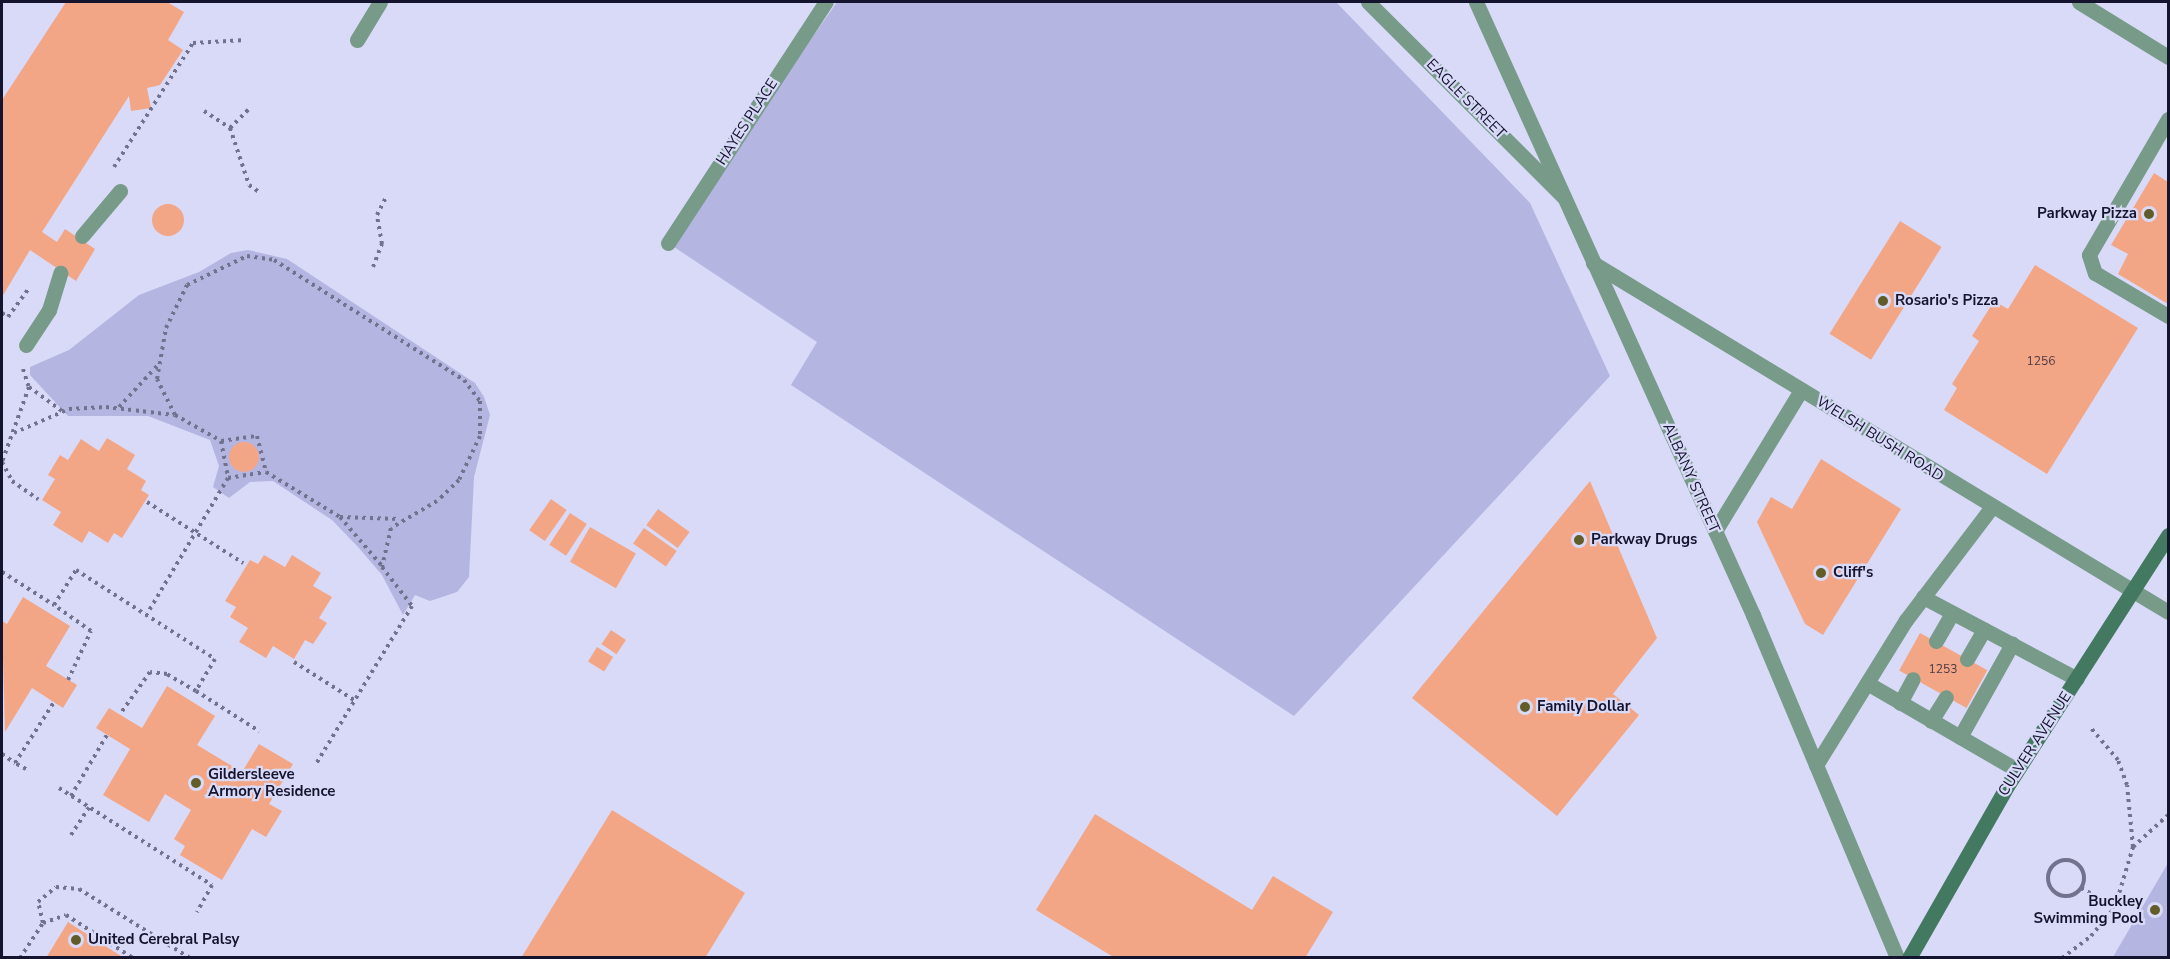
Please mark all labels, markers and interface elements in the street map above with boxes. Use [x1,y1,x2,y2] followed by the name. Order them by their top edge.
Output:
[1422,55,1510,143] street label: EAGLE STREET
[712,76,782,168] street label: HAYES PLACE
[2037,205,2137,223] place label: Parkway Pizza
[2142,207,2156,221] marker: Parkway Pizza
[1895,292,1999,310] place label: Rosario's Pizza
[1876,294,1890,308] marker: Rosario's Pizza
[2027,355,2055,369] house number: 1256
[1813,393,1947,485] street label: WELSH BUSH ROAD
[1659,420,1723,536] street label: ALBANY STREET
[1591,531,1697,549] place label: Parkway Drugs
[1572,533,1586,547] marker: Parkway Drugs
[1833,564,1873,582] place label: Cliff's
[1814,566,1828,580] marker: Cliff's
[1929,663,1957,677] house number: 1253
[1995,689,2075,799] street label: CULVER AVENUE
[1537,698,1631,716] place label: Family Dollar
[1518,700,1532,714] marker: Family Dollar
[208,765,335,800] place label: Gildersleeve Armory Residence
[189,776,203,790] marker: Gildersleeve Armory Residence
[2034,892,2143,927] place label: Buckley Swimming Pool
[2148,903,2162,917] marker: Buckley Swimming Pool
[88,931,239,949] place label: United Cerebral Palsy
[69,933,83,947] marker: United Cerebral Palsy

